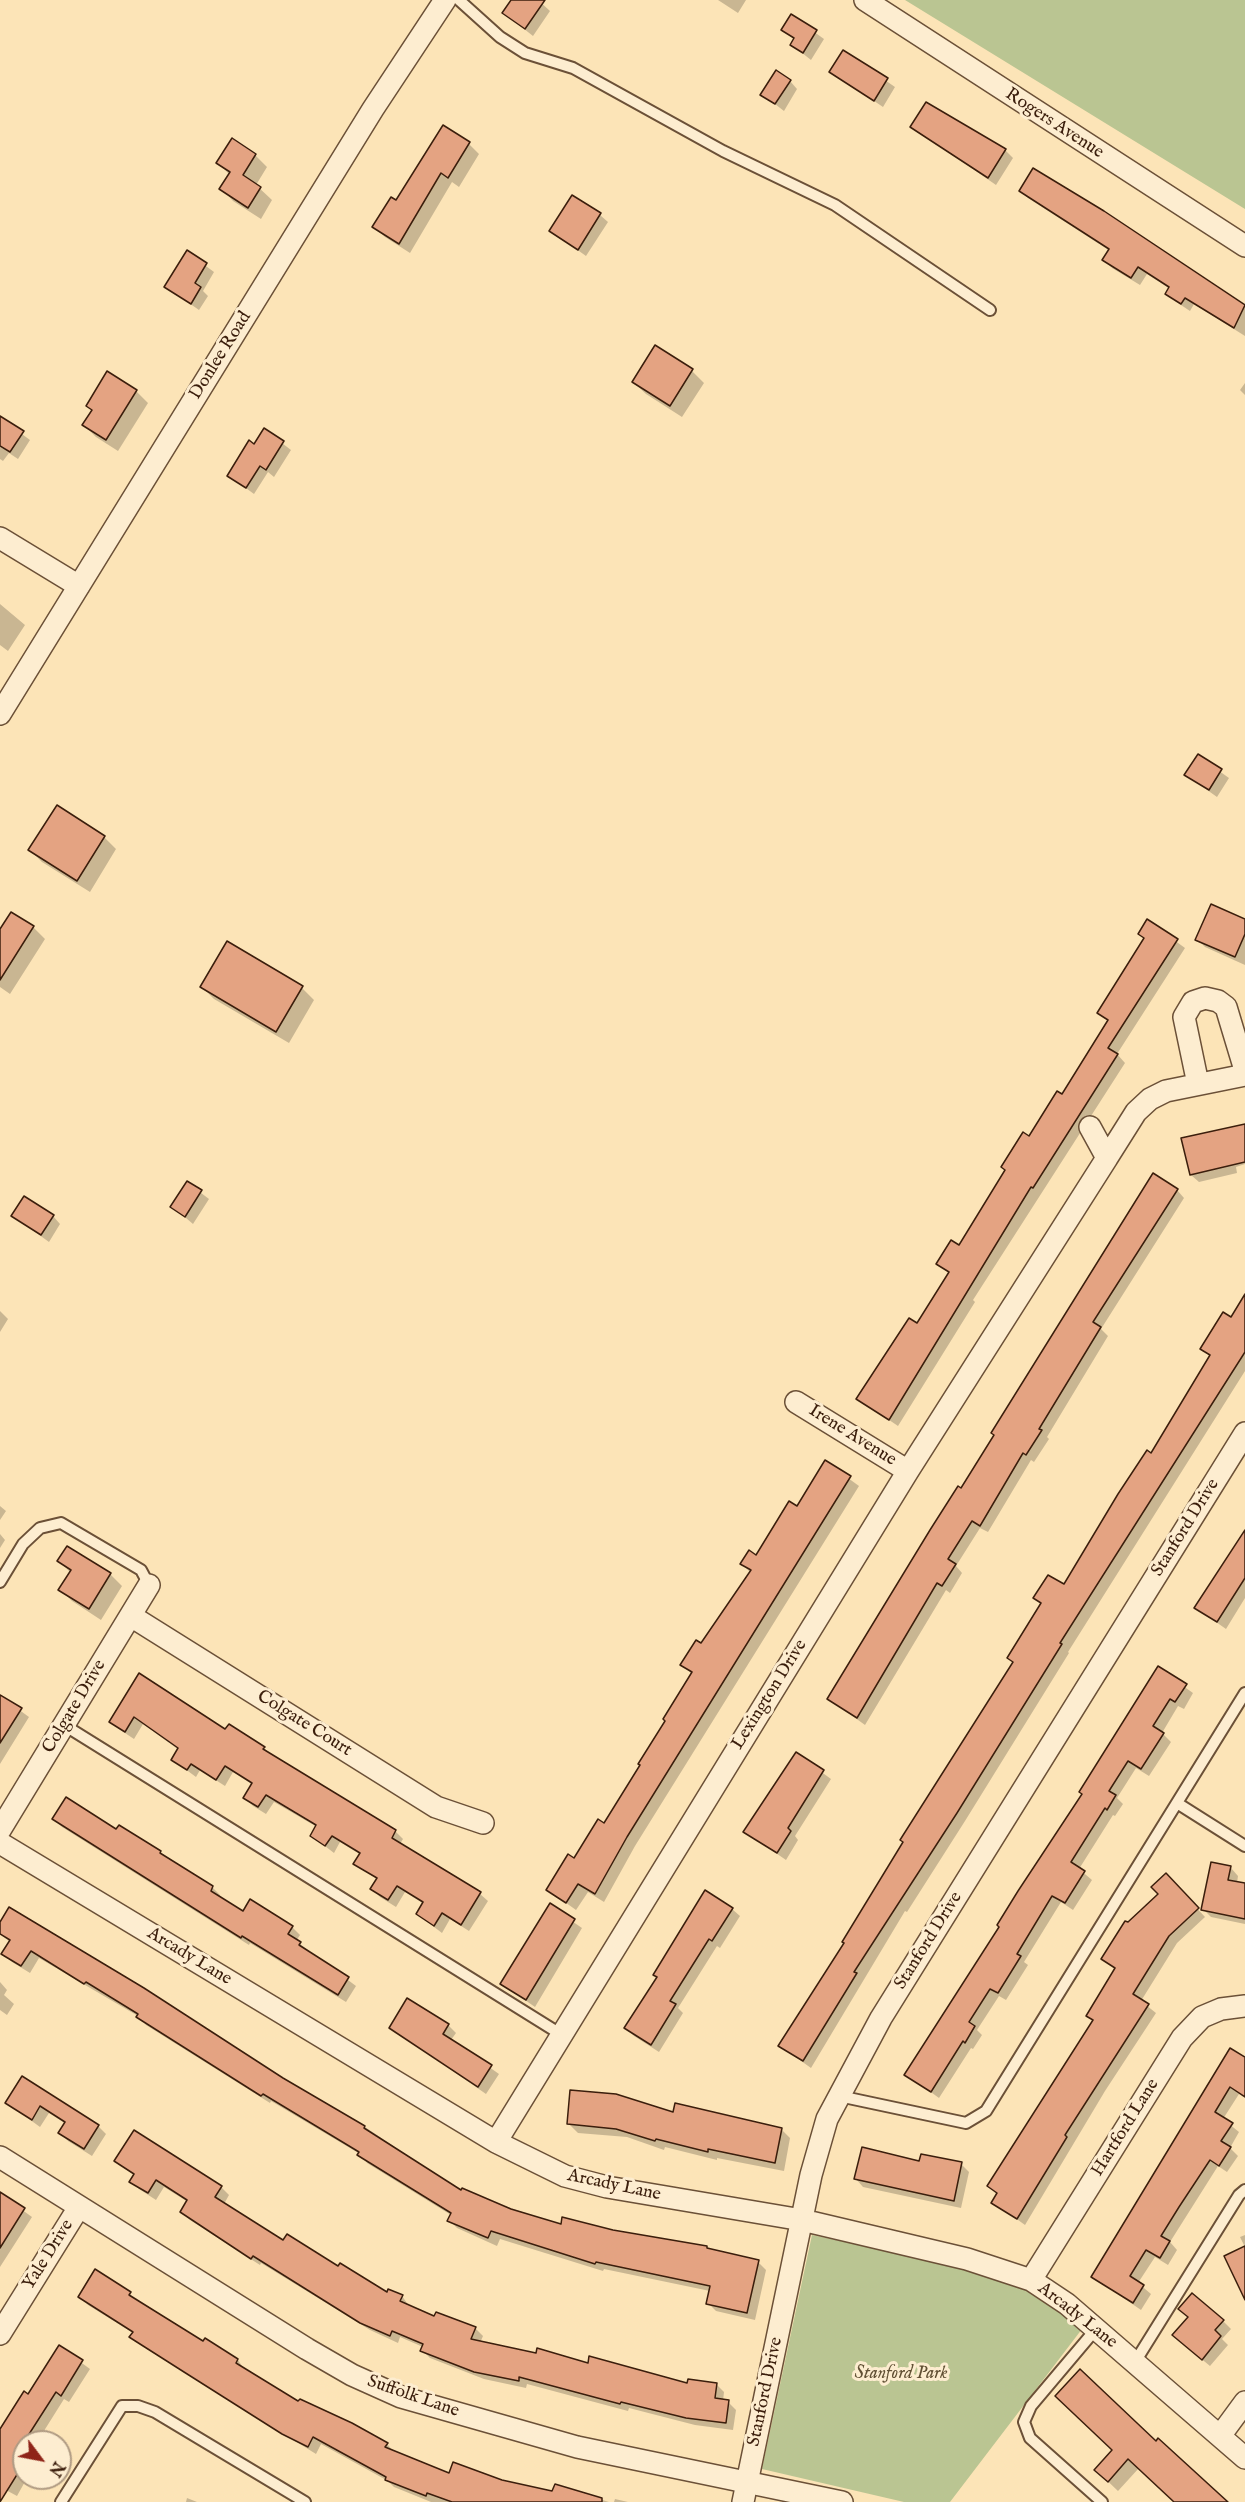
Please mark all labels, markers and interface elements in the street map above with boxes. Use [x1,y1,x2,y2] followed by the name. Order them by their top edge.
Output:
[1001,84,1107,164] street label: Rogers Avenue
[185,308,257,404] street label: Donlee Road
[804,1401,900,1471] street label: Irene Avenue
[1147,1475,1225,1581] street label: Stanford Drive
[728,1636,812,1754] street label: Lexington Drive
[39,1656,111,1758] street label: Colgate Drive
[252,1686,356,1762] street label: Colgate Court
[890,1888,968,1994] street label: Stanford Drive
[143,1923,235,1991] street label: Arcady Lane
[1088,2075,1164,2181] street label: Hartford Lane
[565,2166,663,2206] street label: Arcady Lane
[19,2216,79,2294] street label: Yale Drive
[1033,2278,1121,2354] street label: Arcady Lane
[744,2336,788,2448] street label: Stanford Drive
[855,2363,947,2385] park label: Stanford Park
[364,2371,462,2423] street label: Suffolk Lane
[12,2430,72,2490] north arrow
[43,2457,68,2480] text: N

